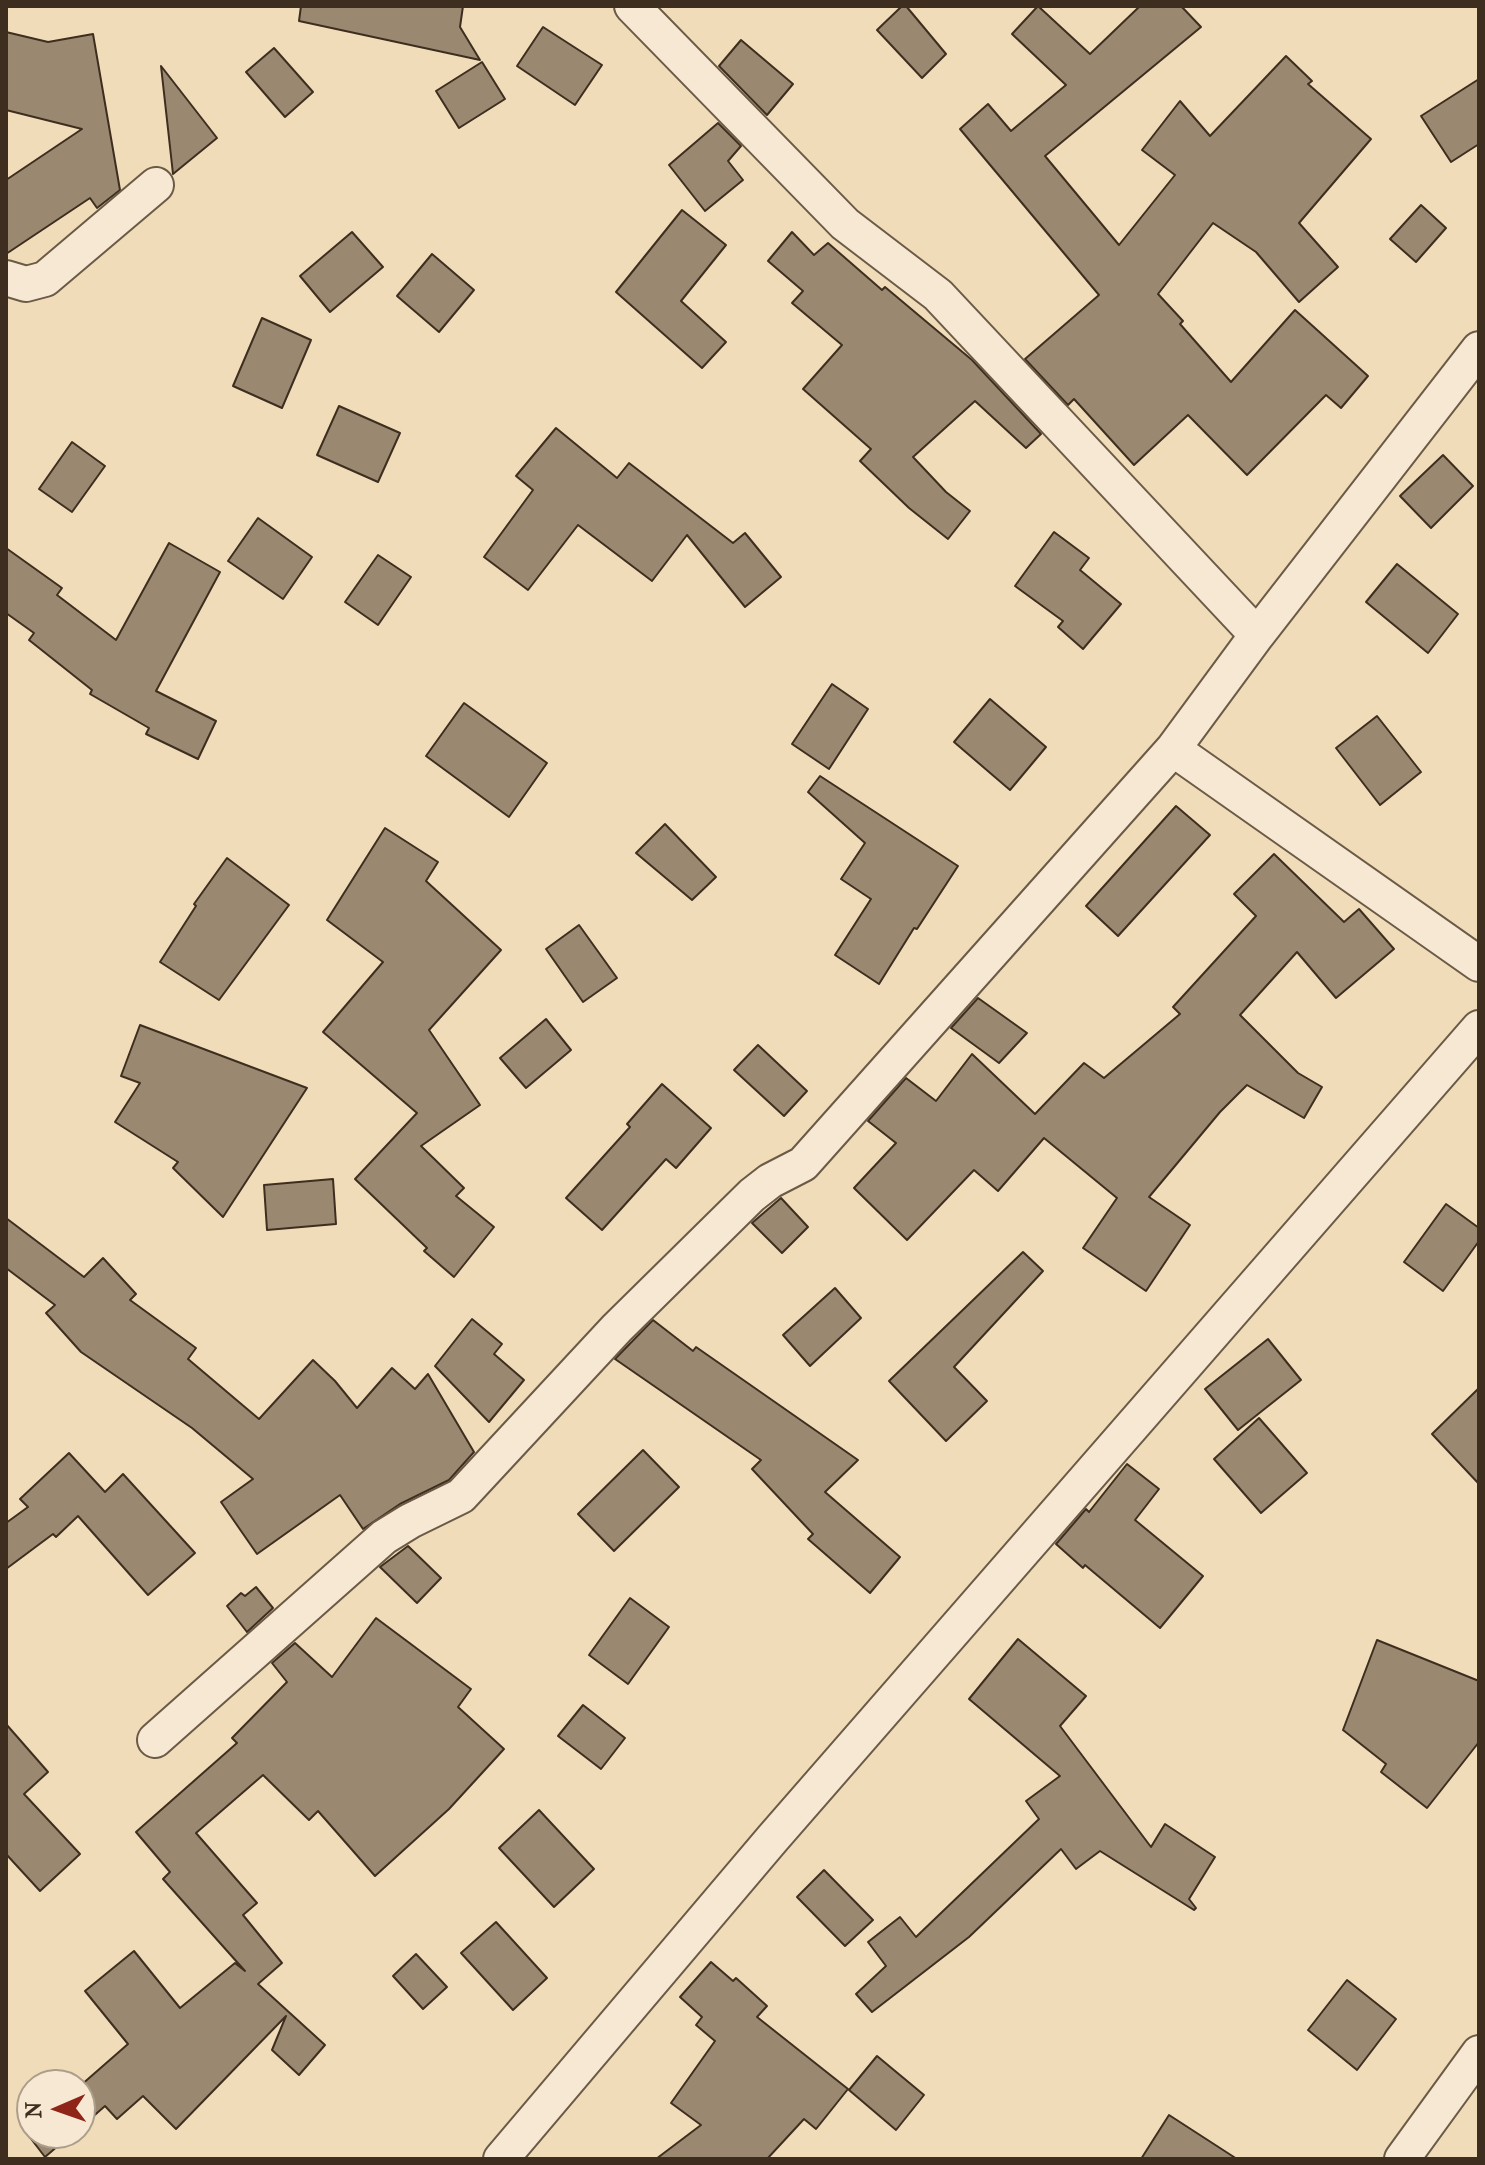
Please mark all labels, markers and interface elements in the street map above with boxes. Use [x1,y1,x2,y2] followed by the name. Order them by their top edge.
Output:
[16,2069,96,2149] north arrow
[21,2101,47,2119] text: N

